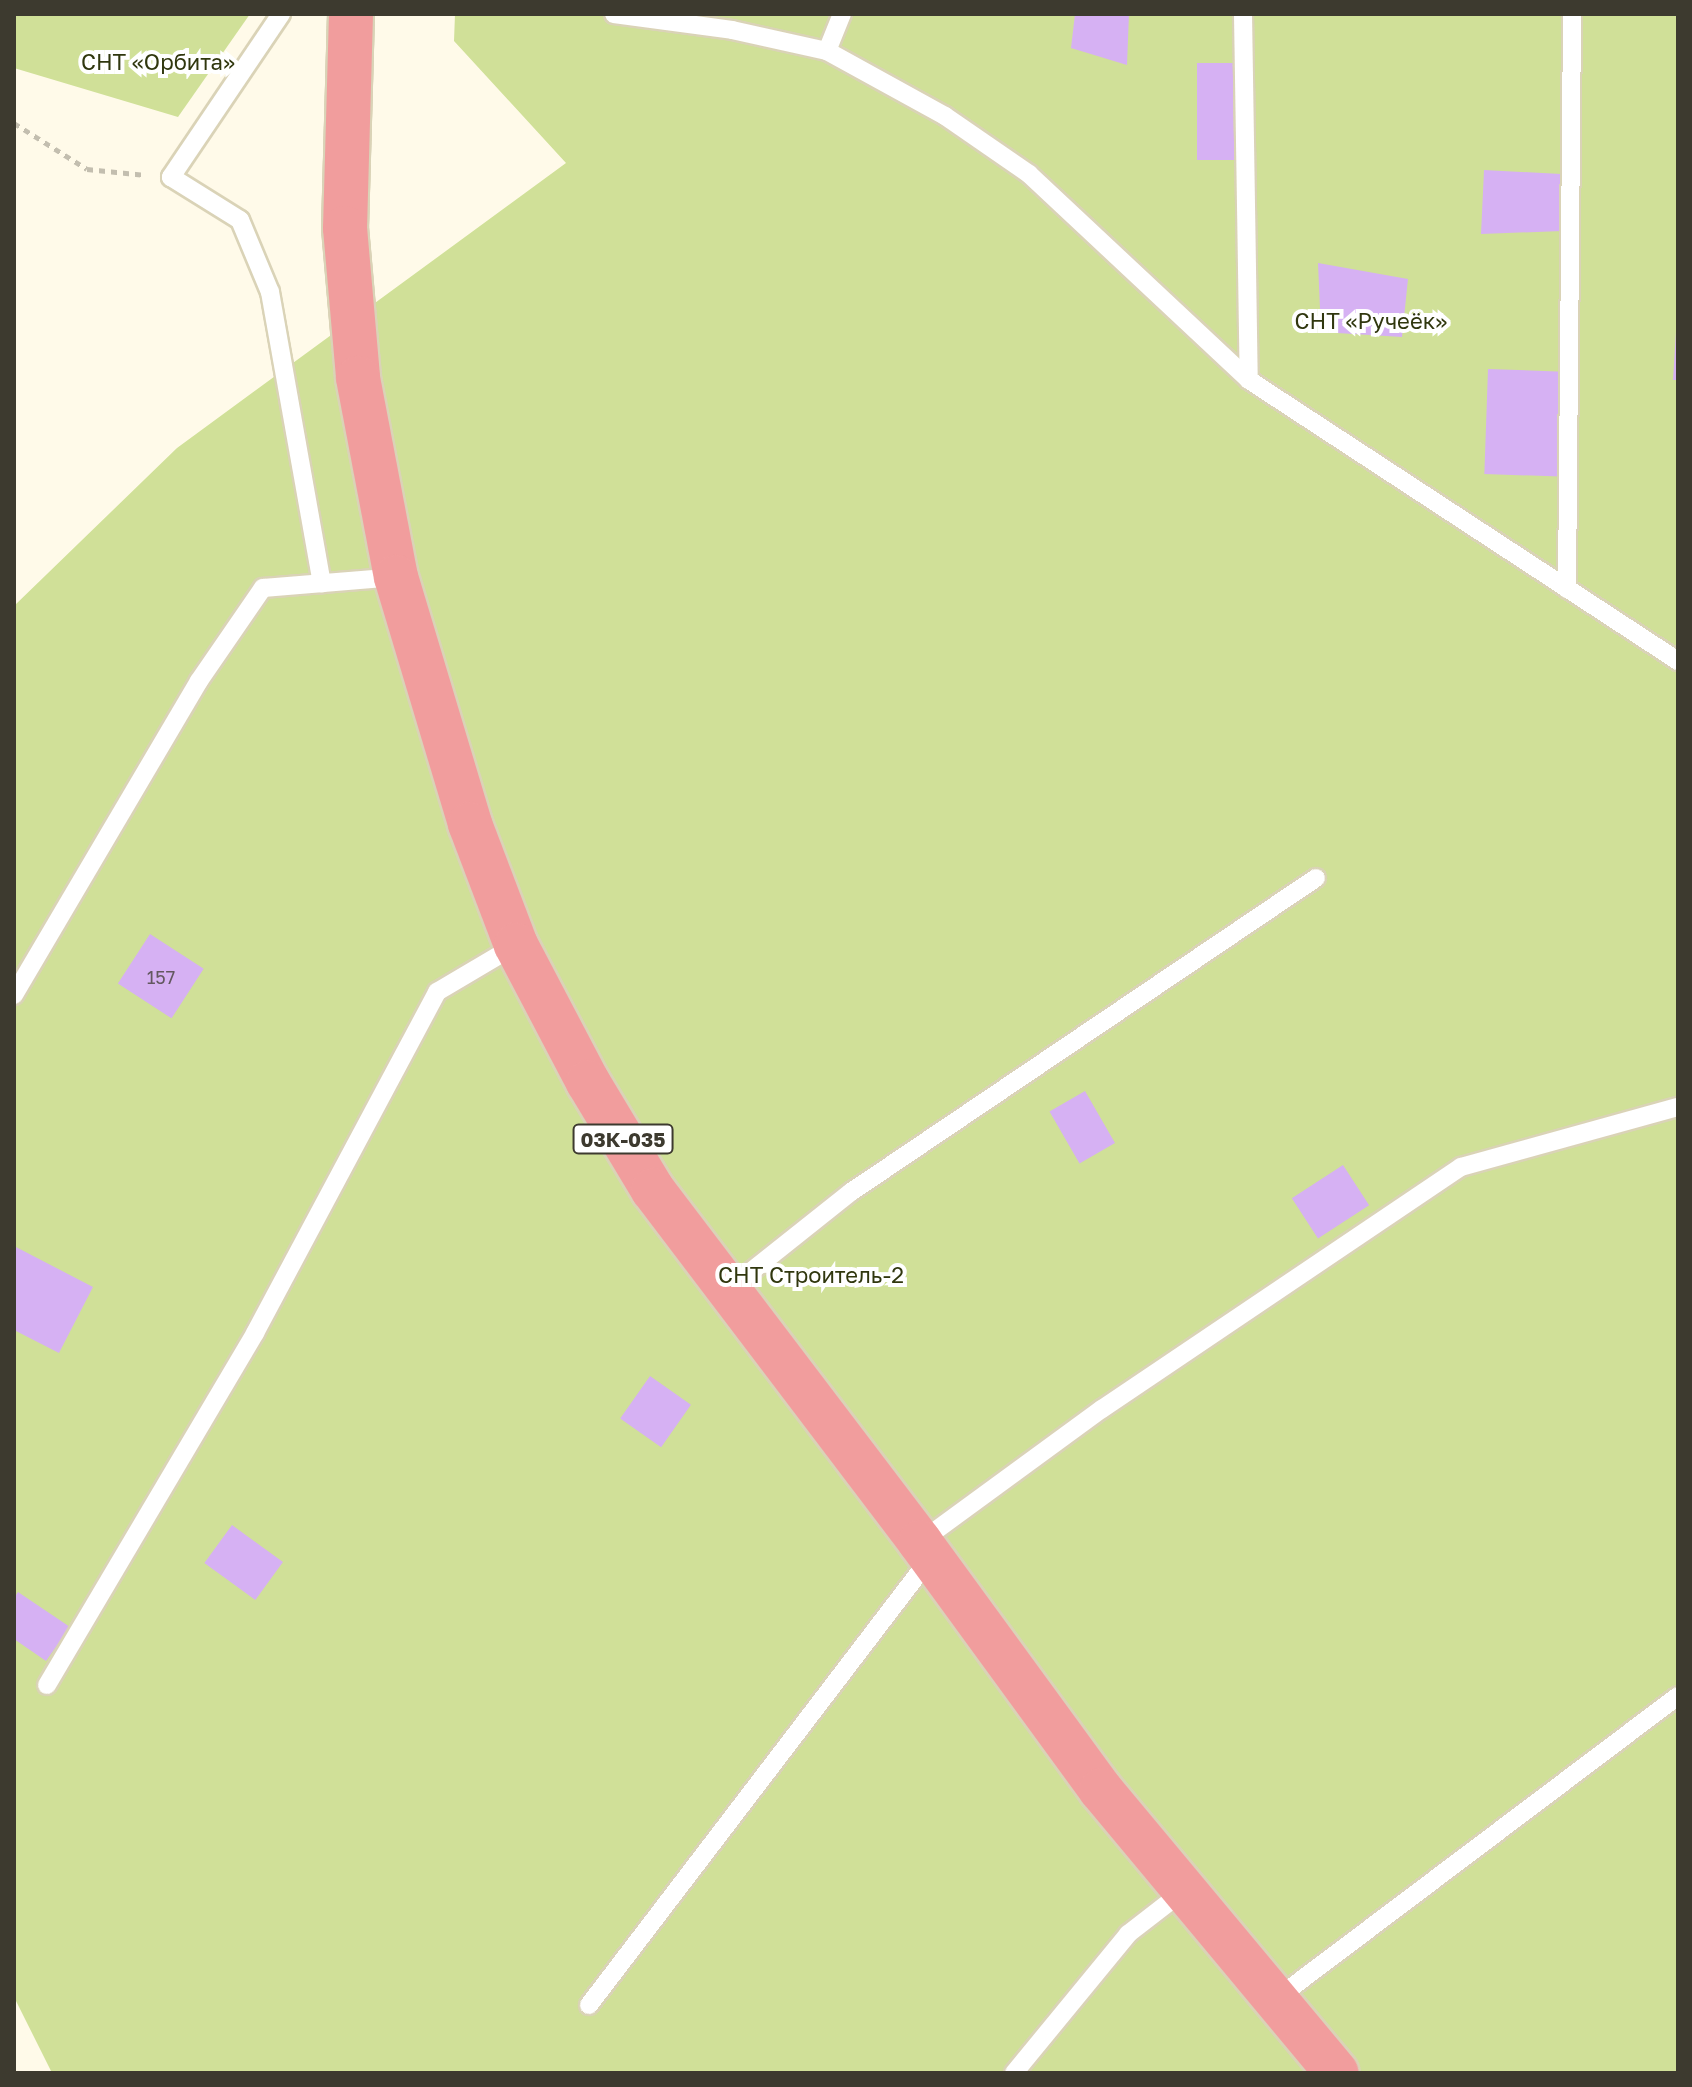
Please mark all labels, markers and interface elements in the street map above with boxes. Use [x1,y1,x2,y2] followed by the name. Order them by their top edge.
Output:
[81,49,235,75] park label: СНТ «Орбита»
[1295,308,1447,334] park label: СНТ «Ручеёк»
[147,966,175,988] house number: 157
[571,1123,675,1155] road number: 03К-035
[718,1262,904,1288] park label: СНТ Строитель-2

